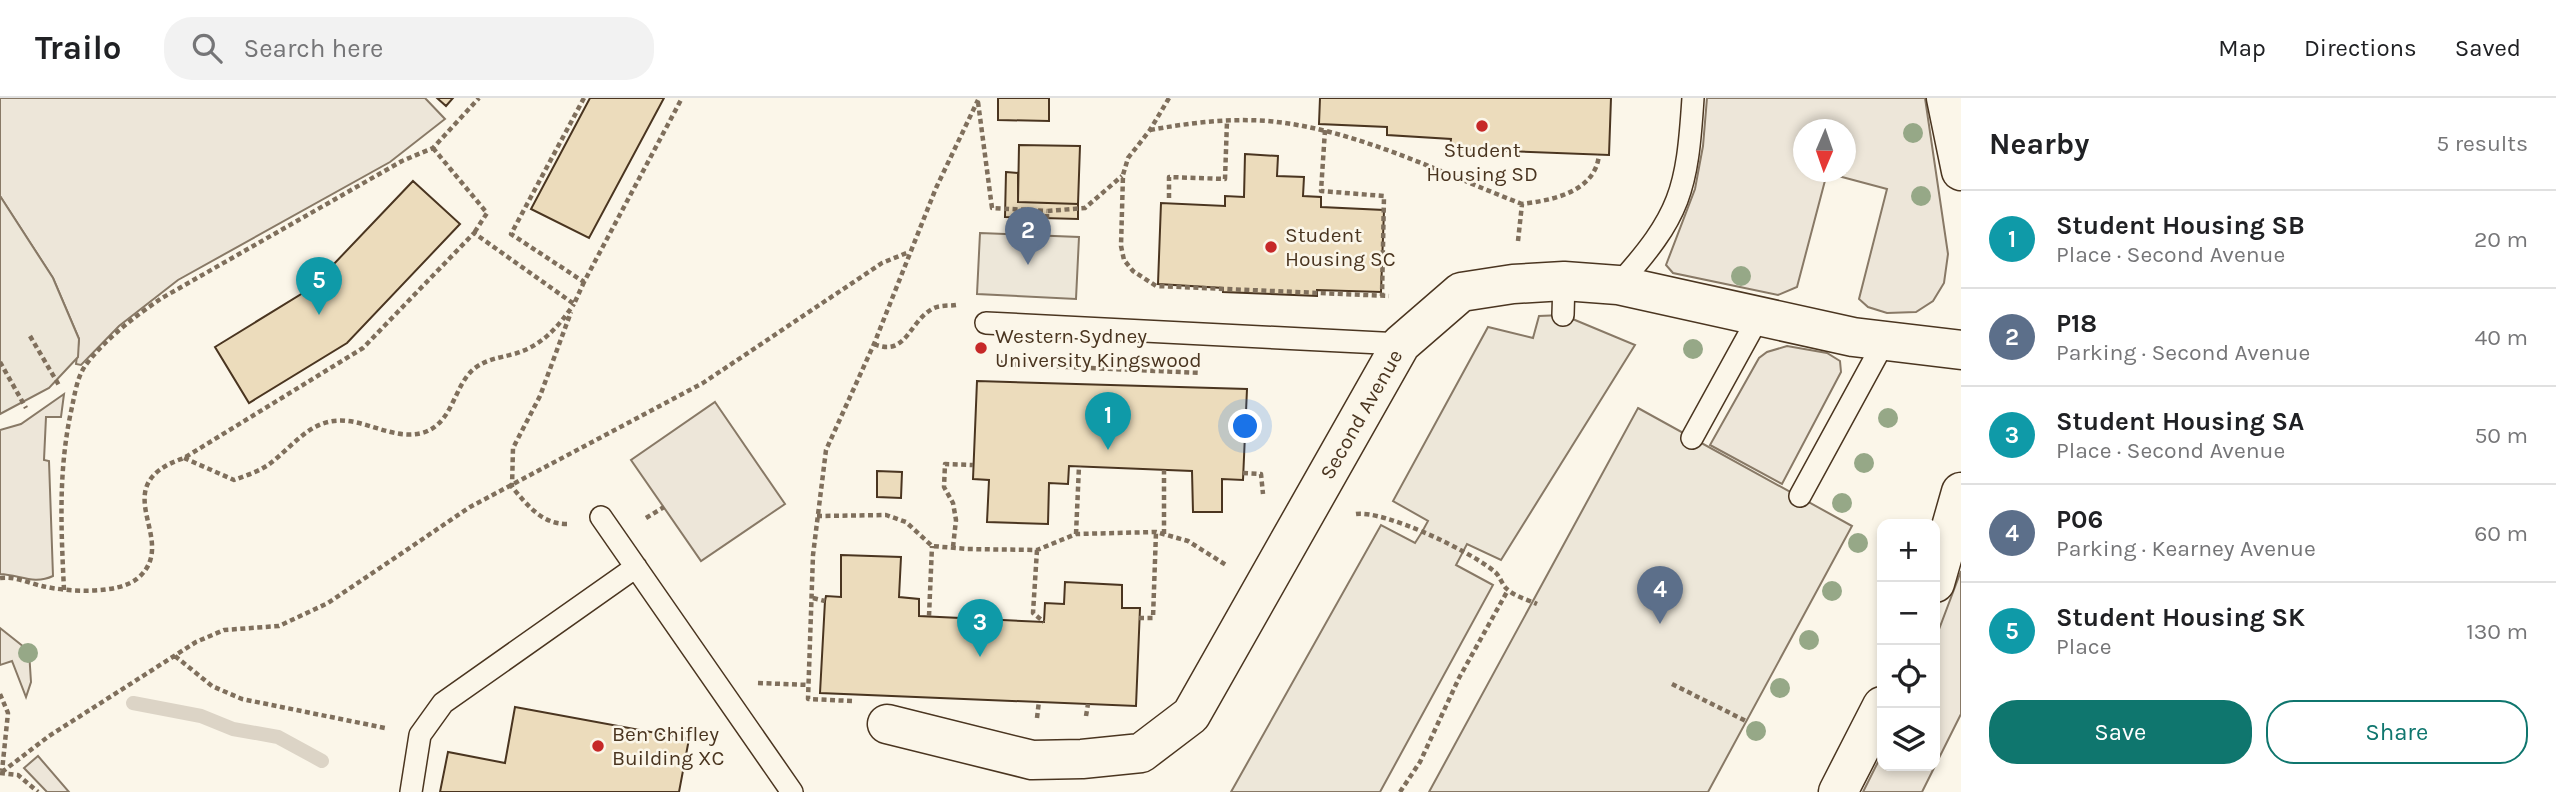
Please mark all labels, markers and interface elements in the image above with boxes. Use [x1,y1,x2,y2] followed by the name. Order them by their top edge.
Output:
[164,17,654,80] search box
[35,29,122,67] text: Trailo
[188,29,226,67] icon: search
[244,33,383,64] text: Search here
[2218,34,2266,62] text: Map
[2304,34,2417,62] text: Directions
[2455,34,2521,62] text: Saved
[1474,118,1490,134] marker: Student Housing SD
[1793,119,1856,182] north arrow
[1989,126,2089,162] text: Nearby
[2436,130,2528,157] text: 5 results
[1426,138,1538,186] place label: Student Housing SD
[1005,207,1051,265] pin: 2
[2056,210,2305,241] text: Student Housing SB
[1285,223,1396,271] place label: Student Housing SC
[2008,226,2016,253] text: 1
[2474,226,2528,253] text: 20 m
[1263,239,1279,255] marker: Student Housing SC
[2056,241,2285,268] text: Place · Second Avenue
[296,257,342,315] pin: 5
[2056,308,2097,339] text: P18
[995,324,1202,372] place label: Western Sydney University Kingswood
[2005,324,2019,351] text: 2
[2475,324,2528,351] text: 40 m
[2056,339,2310,366] text: Parking · Second Avenue
[973,340,989,356] marker: Western Sydney University Kingswood
[1315,345,1407,483] street label: Second Avenue
[1085,392,1131,450] pin: 1
[2056,406,2304,437] text: Student Housing SA
[1228,409,1262,443] your location
[2005,422,2019,449] text: 3
[2474,422,2528,449] text: 50 m
[2056,437,2285,464] text: Place · Second Avenue
[2056,504,2103,535] text: P06
[1877,519,1940,771] map controls
[1877,519,1940,582] button: +
[2005,520,2019,547] text: 4
[2474,520,2528,547] text: 60 m
[2056,535,2316,562] text: Parking · Kearney Avenue
[1637,566,1683,624] pin: 4
[1877,582,1940,645] button: −
[957,599,1003,657] pin: 3
[2056,602,2305,633] text: Student Housing SK
[2005,618,2019,645] text: 5
[2466,618,2528,645] text: 130 m
[2056,633,2112,660] text: Place
[1877,645,1940,708] button: locate
[1989,700,2252,764] button: Save
[2266,700,2528,764] button: Share
[1877,708,1940,771] button: layers
[612,722,724,770] place label: Ben Chifley Building XC
[590,738,606,754] marker: Ben Chifley Building XC

